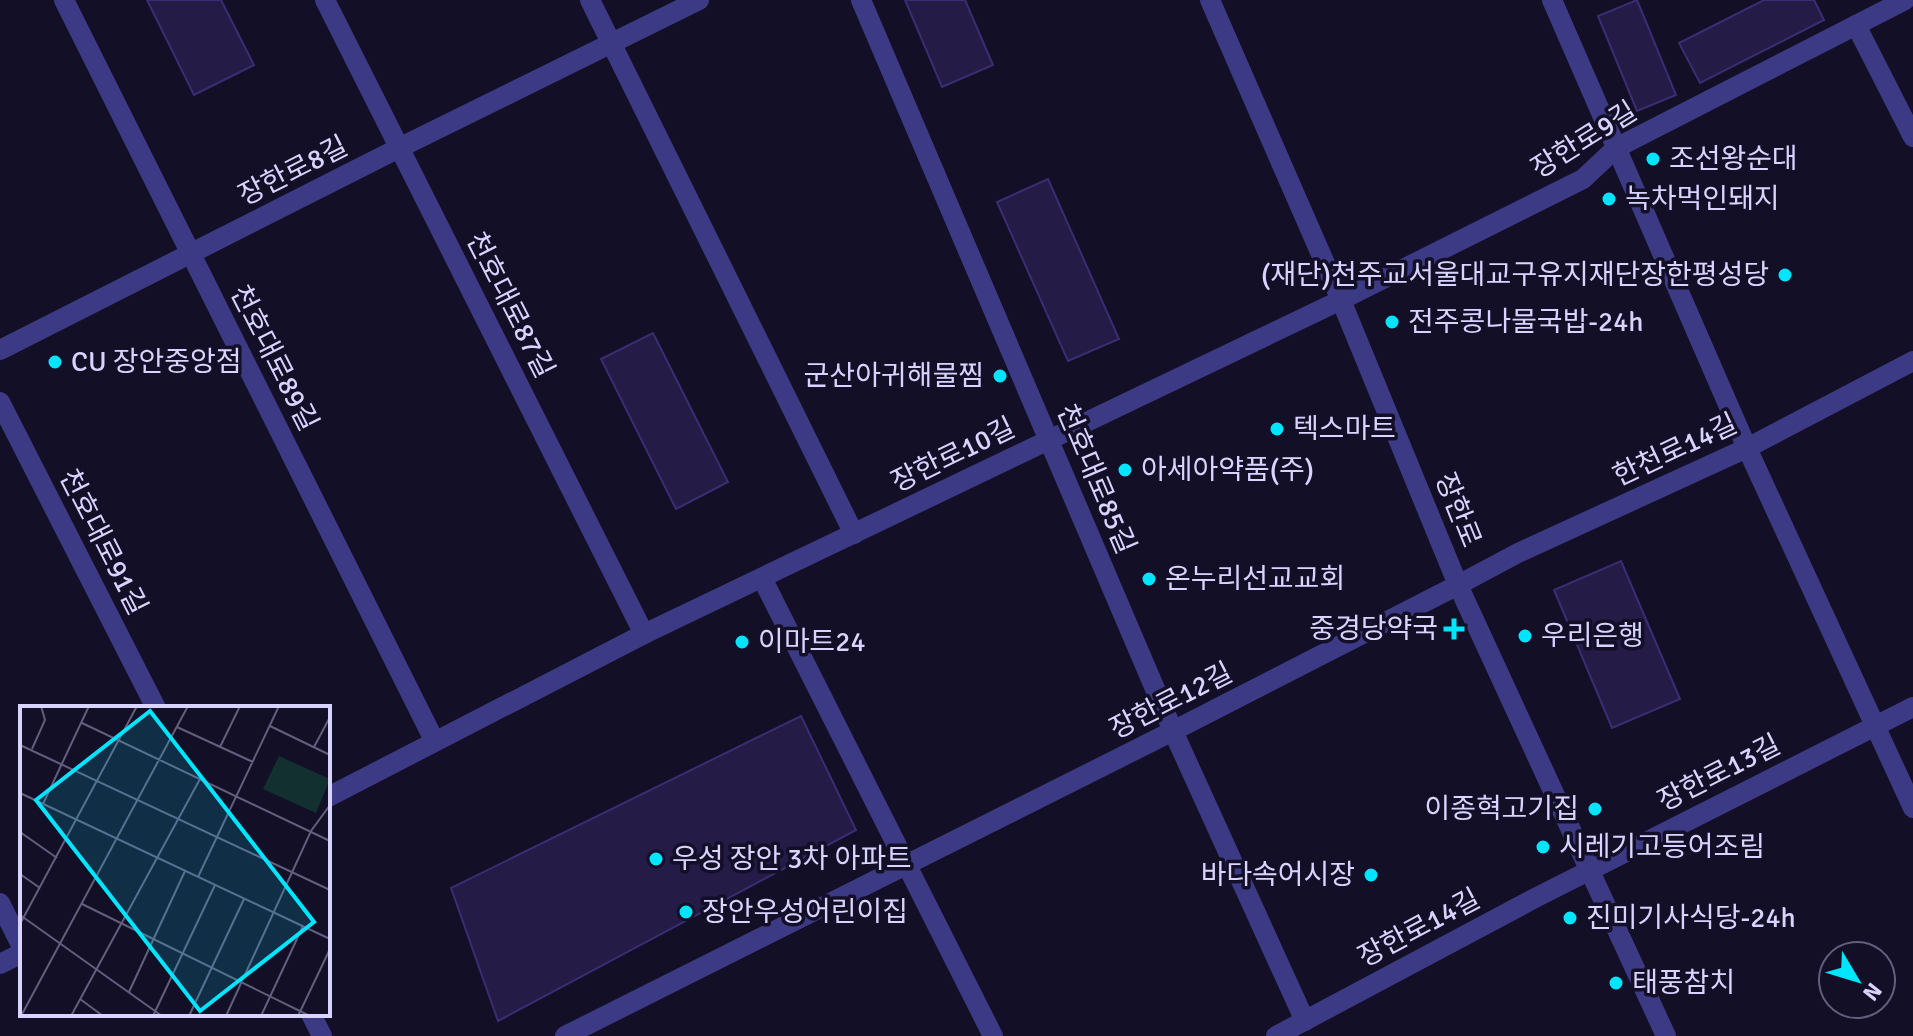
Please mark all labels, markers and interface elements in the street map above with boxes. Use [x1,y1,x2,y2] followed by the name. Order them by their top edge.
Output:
[1525,94,1643,186] street label: 장한로9길
[233,129,353,213] street label: 장한로8길
[1669,142,1798,176] place label: 조선왕순대
[1644,150,1662,168] marker: 조선왕순대
[1625,182,1780,216] place label: 녹차먹인돼지
[1600,190,1618,208] marker: 녹차먹인돼지
[459,226,561,384] street label: 천호대로87길
[1261,258,1769,292] place label: (재단)천주교서울대교구유지재단장한평성당
[1776,266,1794,284] marker: (재단)천주교서울대교구유지재단장한평성당
[223,279,325,437] street label: 천호대로89길
[1408,305,1644,339] place label: 전주콩나물국밥-24h
[1383,313,1401,331] marker: 전주콩나물국밥-24h
[71,345,242,379] place label: CU 장안중앙점
[46,353,64,371] marker: CU 장안중앙점
[804,359,984,393] place label: 군산아귀해물찜
[991,367,1009,385] marker: 군산아귀해물찜
[1049,399,1143,559] street label: 천호대로85길
[1607,406,1743,494] street label: 한천로14길
[886,411,1020,499] street label: 장한로10길
[1293,412,1396,446] place label: 텍스마트
[1268,420,1286,438] marker: 텍스마트
[1141,453,1314,487] place label: 아세아약품(주)
[1116,461,1134,479] marker: 아세아약품(주)
[52,463,154,621] street label: 천호대로91길
[1428,468,1488,552] street label: 장한로
[1165,562,1345,596] place label: 온누리선교교회
[1140,570,1158,588] marker: 온누리선교교회
[1309,612,1438,646] place label: 중경당약국
[1541,619,1644,653] place label: 우리은행
[1445,620,1463,638] marker: 중경당약국
[758,625,866,659] place label: 이마트24
[1516,627,1534,645] marker: 우리은행
[733,633,751,651] marker: 이마트24
[1104,656,1238,746] street label: 장한로12길
[20,706,330,1016] inset map
[1652,728,1786,818] street label: 장한로13길
[1424,792,1579,826] place label: 이종혁고기집
[1586,800,1604,818] marker: 이종혁고기집
[1559,830,1765,864] place label: 시레기고등어조림
[1534,838,1552,856] marker: 시레기고등어조림
[672,842,912,876] place label: 우성 장안 3차 아파트
[647,850,665,868] marker: 우성 장안 3차 아파트
[1200,858,1355,892] place label: 바다속어시장
[1362,866,1380,884] marker: 바다속어시장
[1352,882,1486,974] street label: 장한로14길
[702,895,908,929] place label: 장안우성어린이집
[1586,901,1796,935] place label: 진미기사식당-24h
[677,903,695,921] marker: 장안우성어린이집
[1561,909,1579,927] marker: 진미기사식당-24h
[1817,940,1897,1020] north arrow
[1632,966,1735,1000] place label: 태풍참치
[1607,974,1625,992] marker: 태풍참치
[1857,978,1888,1006] text: N

